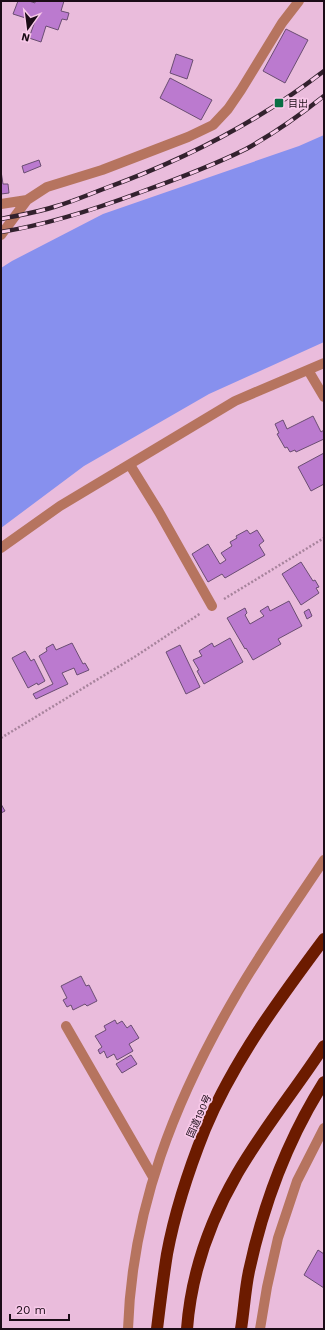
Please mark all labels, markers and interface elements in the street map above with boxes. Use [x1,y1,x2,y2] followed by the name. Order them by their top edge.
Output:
[8,8,48,48] north arrow
[20,30,31,45] text: N
[273,97,285,109] marker: 目出
[288,98,308,109] place label: 目出
[185,1093,213,1139] street label: 国道190号
[10,1296,69,1322] scale bar
[16,1303,46,1317] text: 20 m

